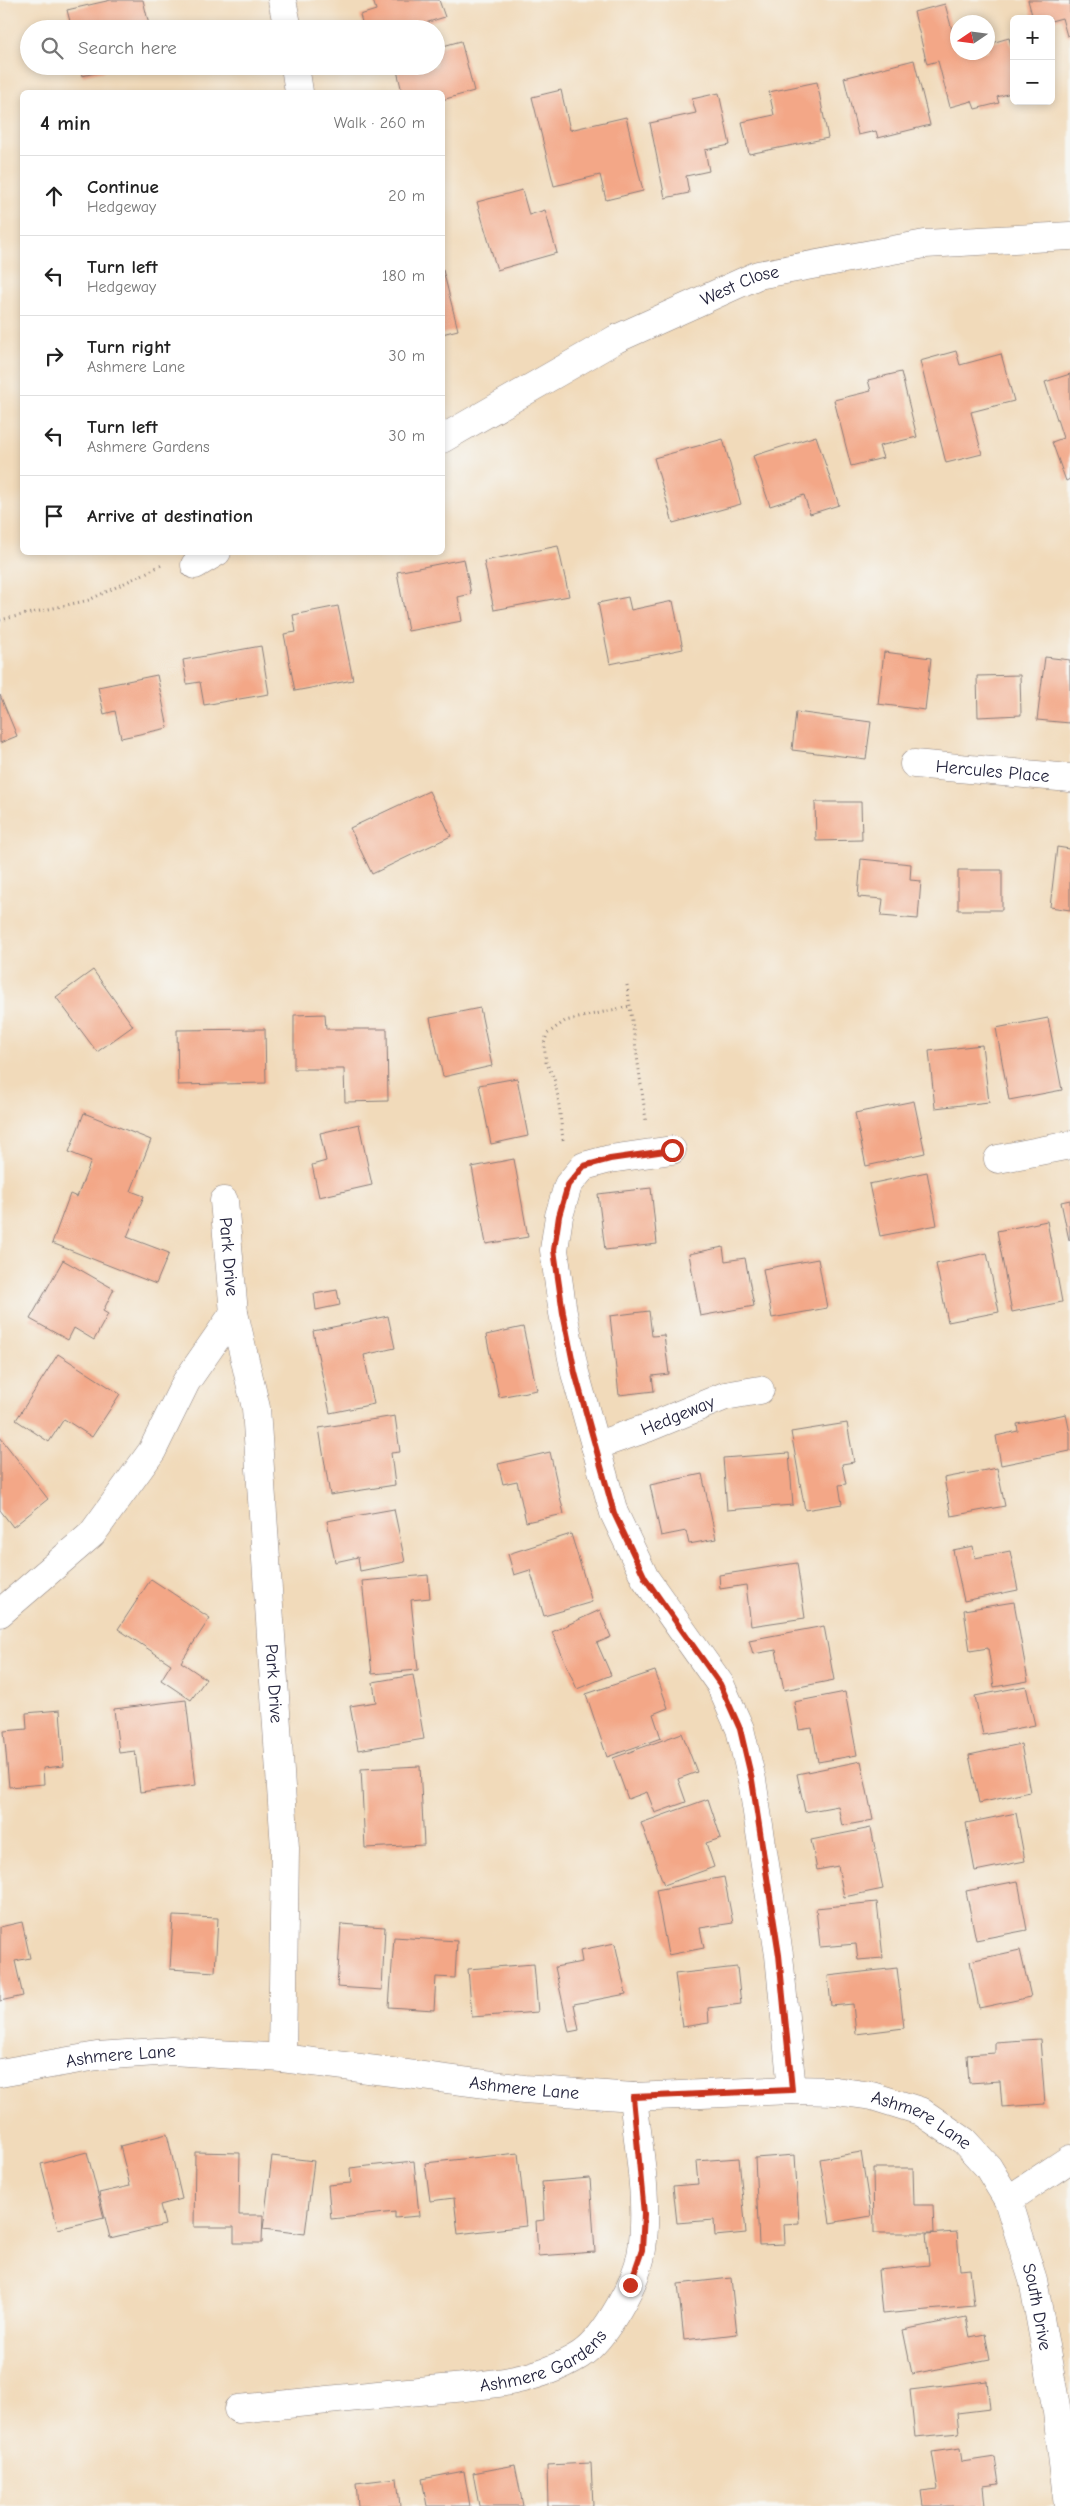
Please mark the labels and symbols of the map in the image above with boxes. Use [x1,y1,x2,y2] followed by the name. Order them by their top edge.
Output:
[950,15,995,60] north arrow
[697,261,781,310] street label: West Close
[935,756,1050,787] street label: Hercules Place
[661,1139,684,1162] route start
[214,1216,242,1297] street label: Park Drive
[638,1391,719,1440] street label: Hedgeway
[261,1643,287,1724] street label: Park Drive
[64,2041,176,2072] street label: Ashmere Lane
[468,2072,580,2104] street label: Ashmere Lane
[869,2086,976,2154] street label: Ashmere Lane
[1017,2261,1056,2352] street label: South Drive
[619,2274,642,2297] route end
[478,2326,611,2396] street label: Ashmere Gardens

